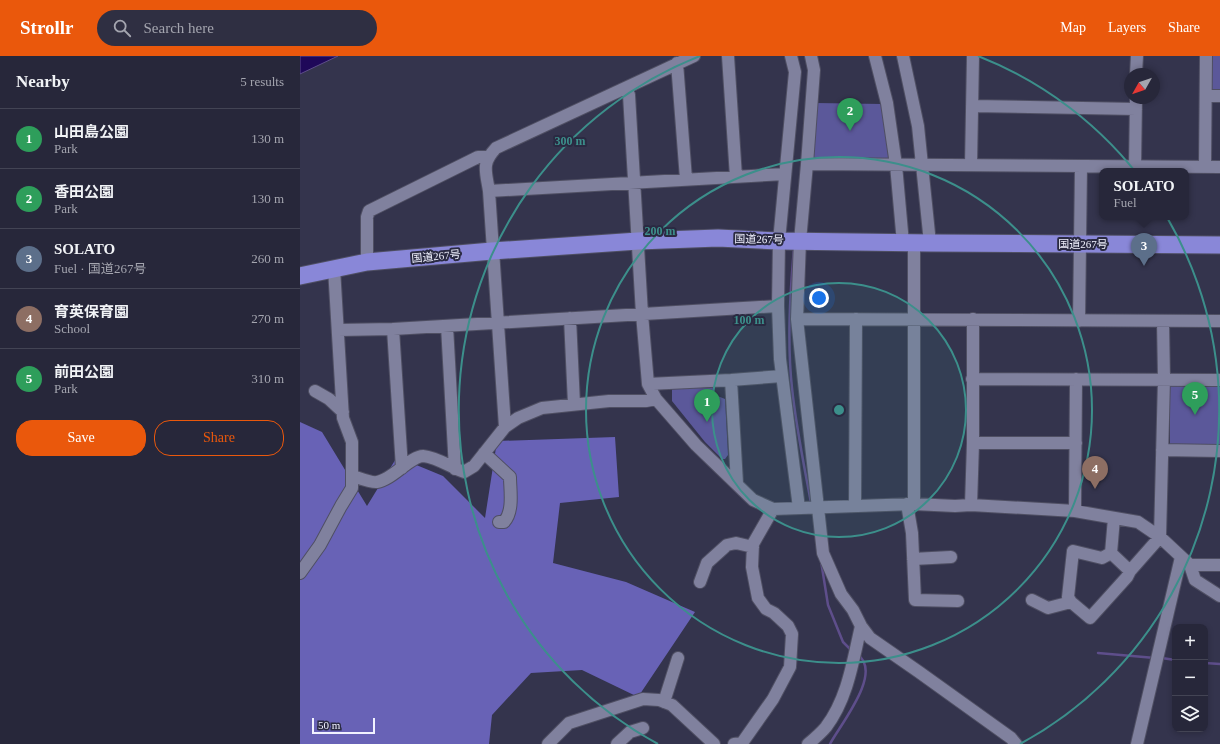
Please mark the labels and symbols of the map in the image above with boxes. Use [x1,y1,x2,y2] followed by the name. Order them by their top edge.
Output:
[1124,68,1160,104] north arrow
[837,98,863,131] pin: 2
[555,134,586,148] text: 300 m
[645,224,676,238] text: 200 m
[734,233,784,245] street label: 国道267号
[1131,233,1157,266] pin: 3
[1058,238,1108,250] street label: 国道267号
[411,248,461,264] street label: 国道267号
[809,288,829,308] your location
[734,313,765,327] text: 100 m
[1182,382,1208,415] pin: 5
[694,389,720,422] pin: 1
[832,403,846,417] centre of rings
[1082,456,1108,489] pin: 4
[312,716,375,735] scale bar

